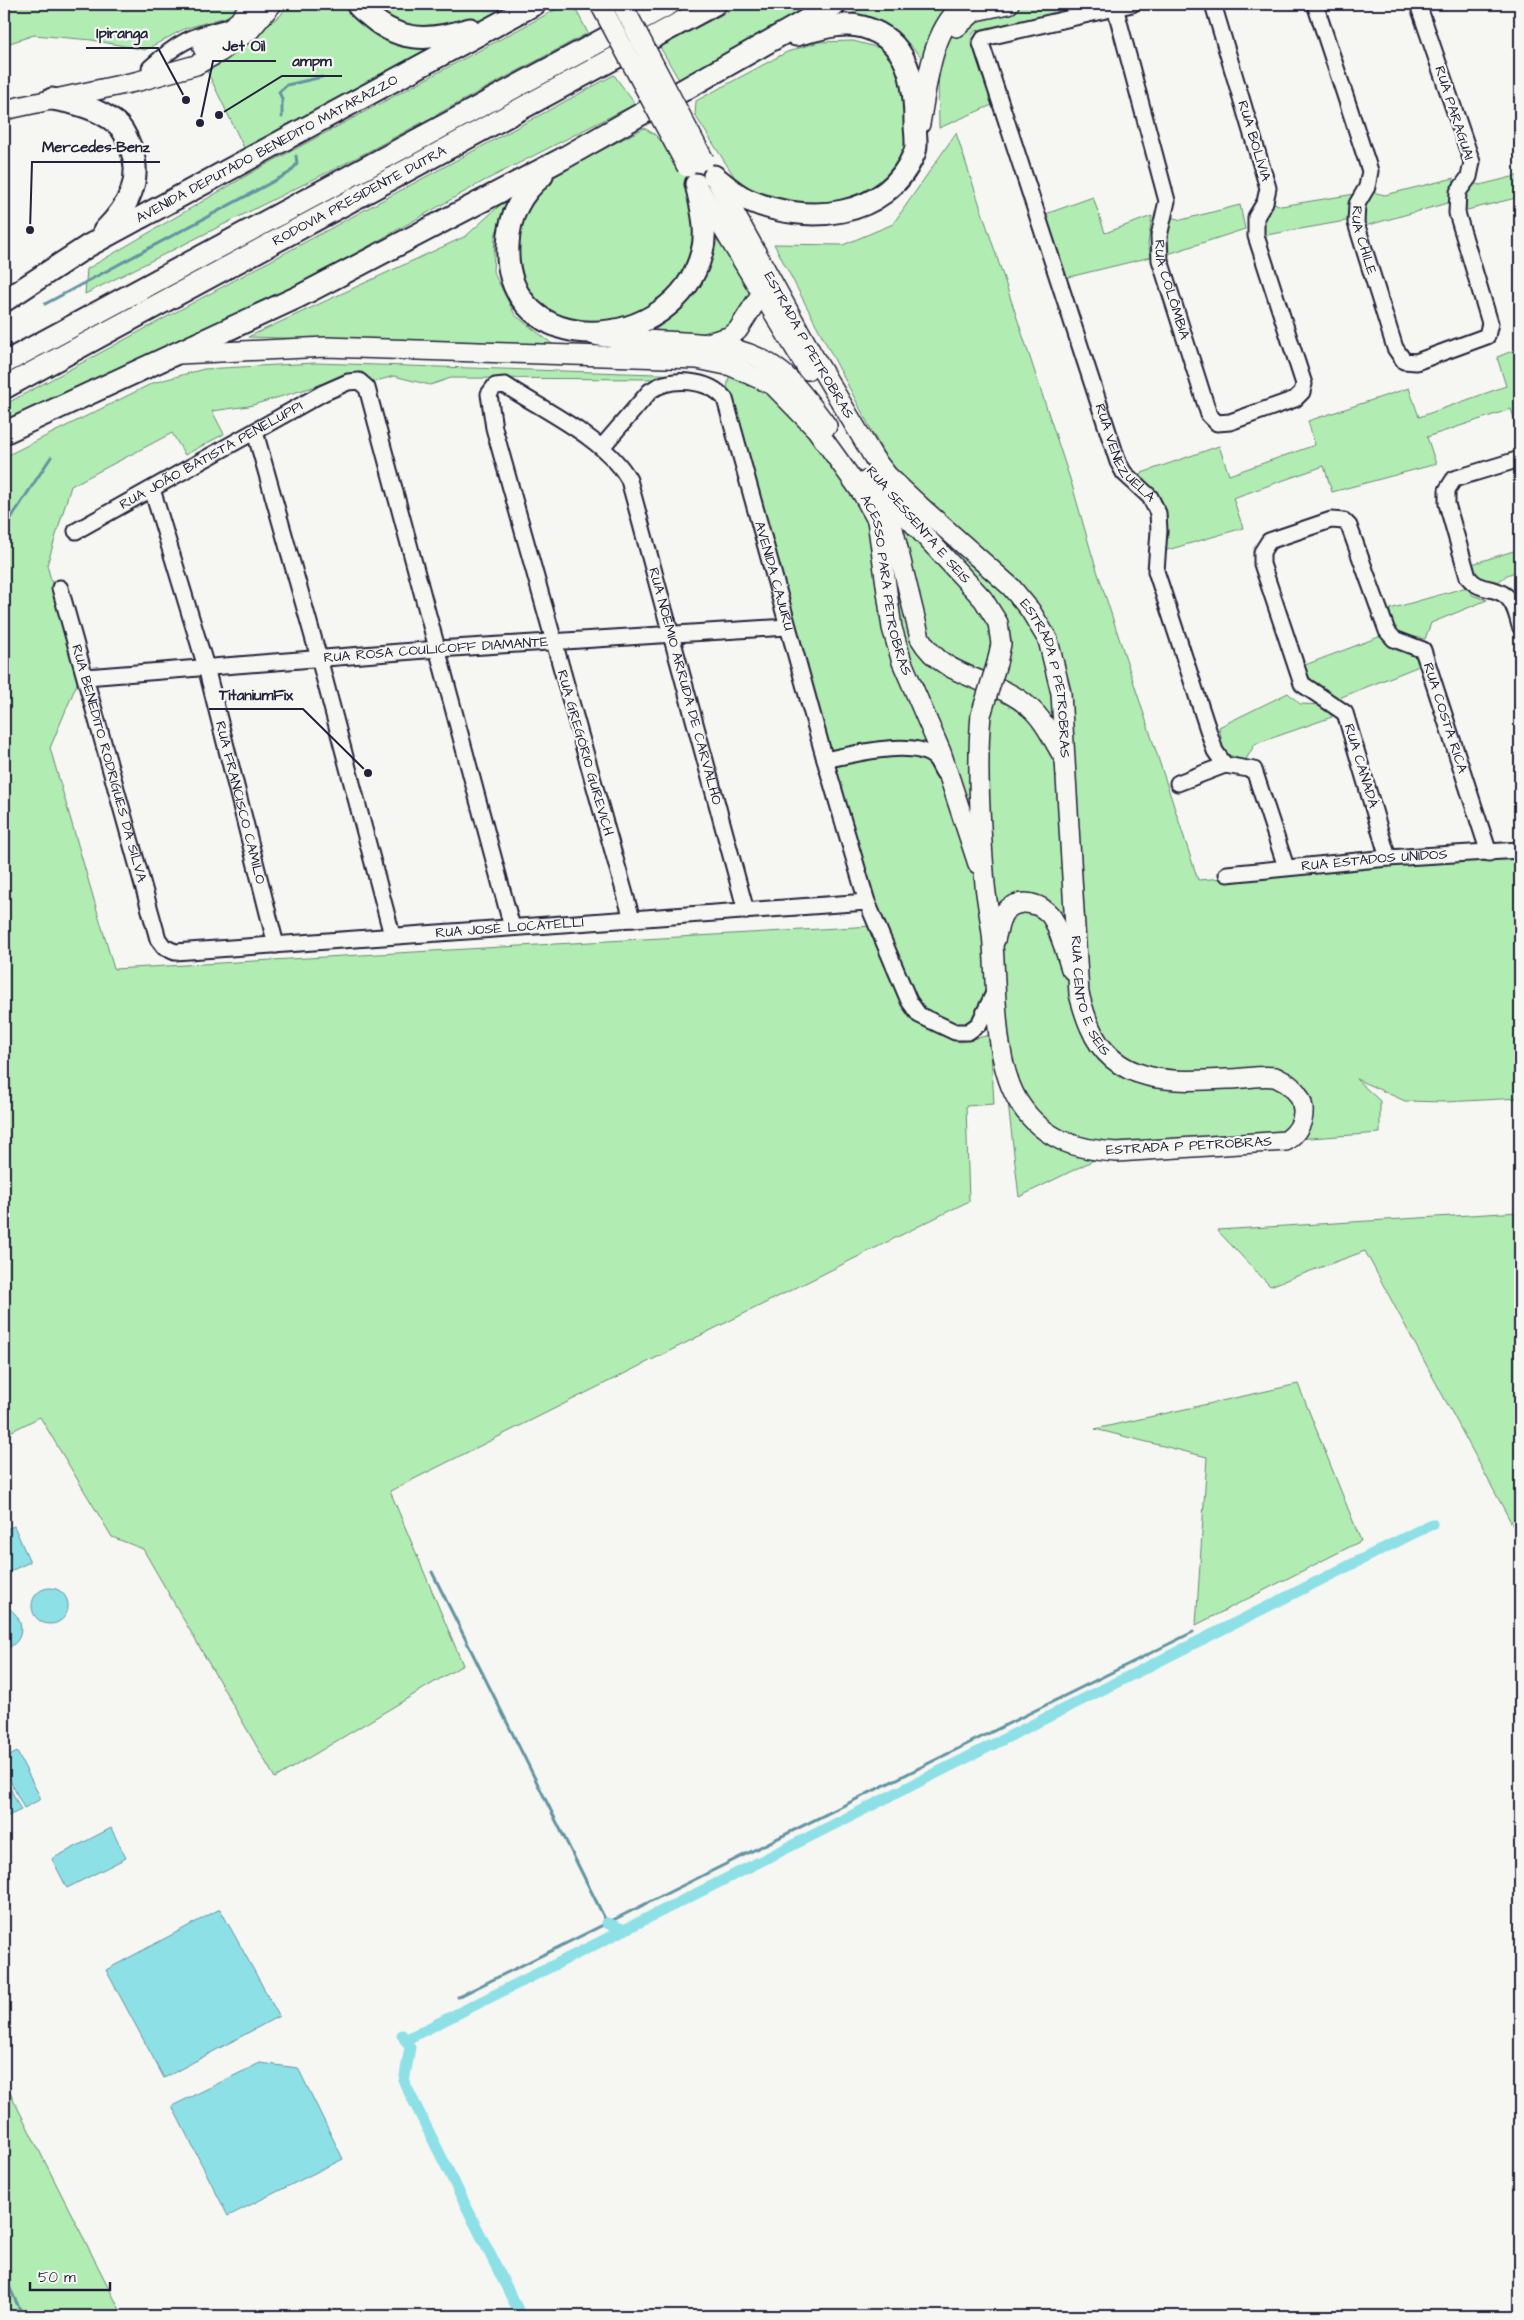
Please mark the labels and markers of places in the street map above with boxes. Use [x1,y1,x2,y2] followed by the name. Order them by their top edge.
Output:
[86,18,158,48] callout: Ipiranga
[213,31,276,61] callout: Jet Oil
[282,46,342,76] callout: ampm
[32,132,160,162] callout: Mercedes-Benz
[209,679,303,709] callout: TitaniumFix

